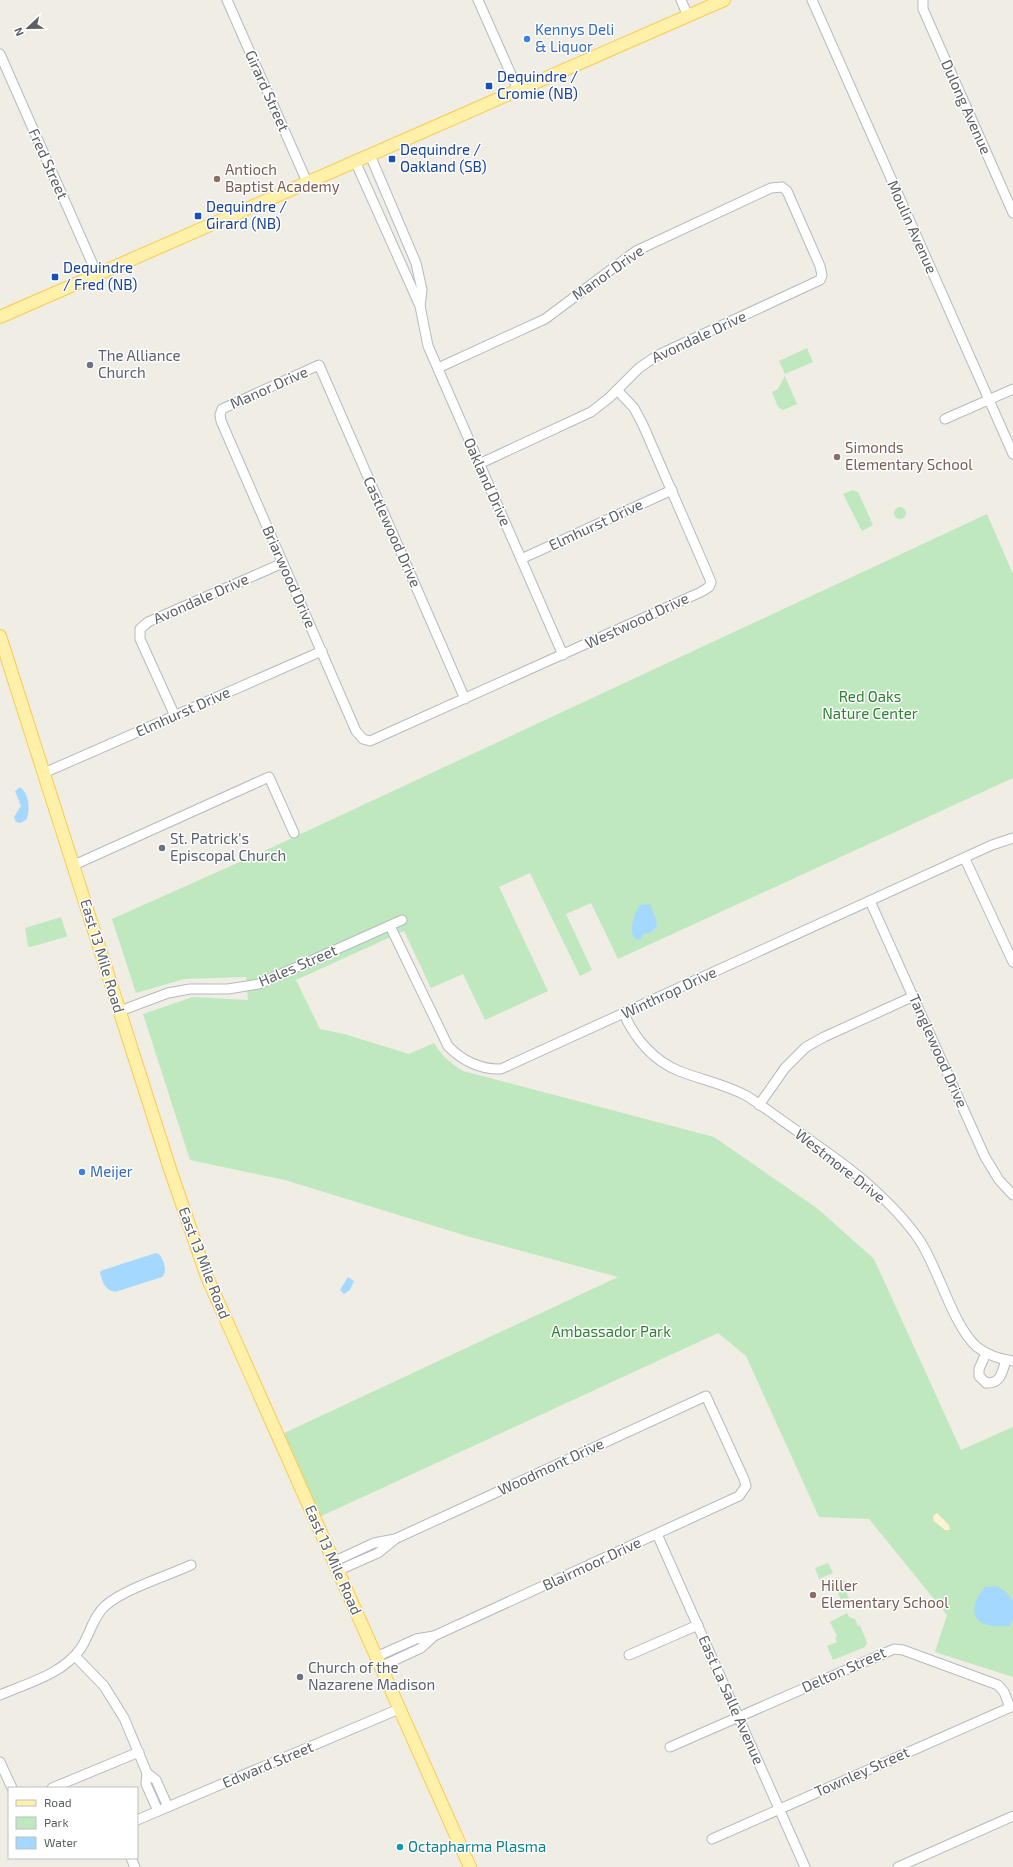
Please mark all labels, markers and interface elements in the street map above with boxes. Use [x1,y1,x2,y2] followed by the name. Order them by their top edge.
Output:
[8,8,48,48] north arrow
[535,20,614,55] place label: Kennys Deli & Liquor
[11,26,26,38] text: N
[522,34,532,44] marker: Kennys Deli & Liquor
[242,47,294,134] street label: Girard Street
[938,56,996,157] street label: Dulong Avenue
[497,67,578,102] place label: Dequindre / Cromie (NB)
[484,81,494,91] marker: Dequindre / Cromie (NB)
[25,126,73,202] street label: Fred Street
[400,140,487,175] place label: Dequindre / Oakland (SB)
[387,154,397,164] marker: Dequindre / Oakland (SB)
[225,160,340,195] place label: Antioch Baptist Academy
[212,174,222,184] marker: Antioch Baptist Academy
[884,177,942,276] street label: Moulin Avenue
[206,197,287,232] place label: Dequindre / Girard (NB)
[193,211,203,221] marker: Dequindre / Girard (NB)
[568,241,647,303] street label: Manor Drive
[63,258,137,293] place label: Dequindre / Fred (NB)
[50,272,60,282] marker: Dequindre / Fred (NB)
[648,306,749,366] street label: Avondale Drive
[98,346,181,381] place label: The Alliance Church
[85,360,95,370] marker: The Alliance Church
[227,362,310,412] street label: Manor Drive
[460,435,515,529] street label: Oakland Drive
[845,438,973,473] place label: Simonds Elementary School
[832,452,842,462] marker: Simonds Elementary School
[360,473,425,590] street label: Castlewood Drive
[546,494,645,554] street label: Elmhurst Drive
[259,523,321,631] street label: Briarwood Drive
[150,569,251,627] street label: Avondale Drive
[582,588,691,652] street label: Westwood Drive
[133,682,233,740] street label: Elmhurst Drive
[822,687,918,722] park label: Red Oaks Nature Center
[170,829,286,864] place label: St. Patrick's Episcopal Church
[157,843,167,853] marker: St. Patrick's Episcopal Church
[77,897,129,1015] street label: East 13 Mile Road
[256,940,340,990] street label: Hales Street
[618,962,719,1022] street label: Winthrop Drive
[906,991,972,1110] street label: Tanglewood Drive
[792,1124,889,1206] street label: Westmore Drive
[90,1162,133,1181] place label: Meijer
[77,1167,87,1177] marker: Meijer
[175,1204,235,1321] street label: East 13 Mile Road
[551,1322,671,1340] park label: Ambassador Park
[495,1434,606,1498] street label: Woodmont Drive
[302,1502,366,1617] street label: East 13 Mile Road
[539,1532,644,1594] street label: Blairmoor Drive
[821,1576,949,1611] place label: Hiller Elementary School
[808,1590,818,1600] marker: Hiller Elementary School
[695,1632,769,1767] street label: East La Salle Avenue
[799,1642,889,1696] street label: Delton Street
[308,1658,435,1693] place label: Church of the Nazarene Madison
[295,1672,305,1682] marker: Church of the Nazarene Madison
[219,1737,316,1791] street label: Edward Street
[811,1742,912,1800] street label: Townley Street
[8,1787,138,1859] legend
[44,1795,72,1809] text: Road
[44,1815,69,1829] text: Park
[44,1835,78,1849] text: Water
[408,1837,546,1855] place label: Octapharma Plasma
[395,1842,405,1852] marker: Octapharma Plasma

